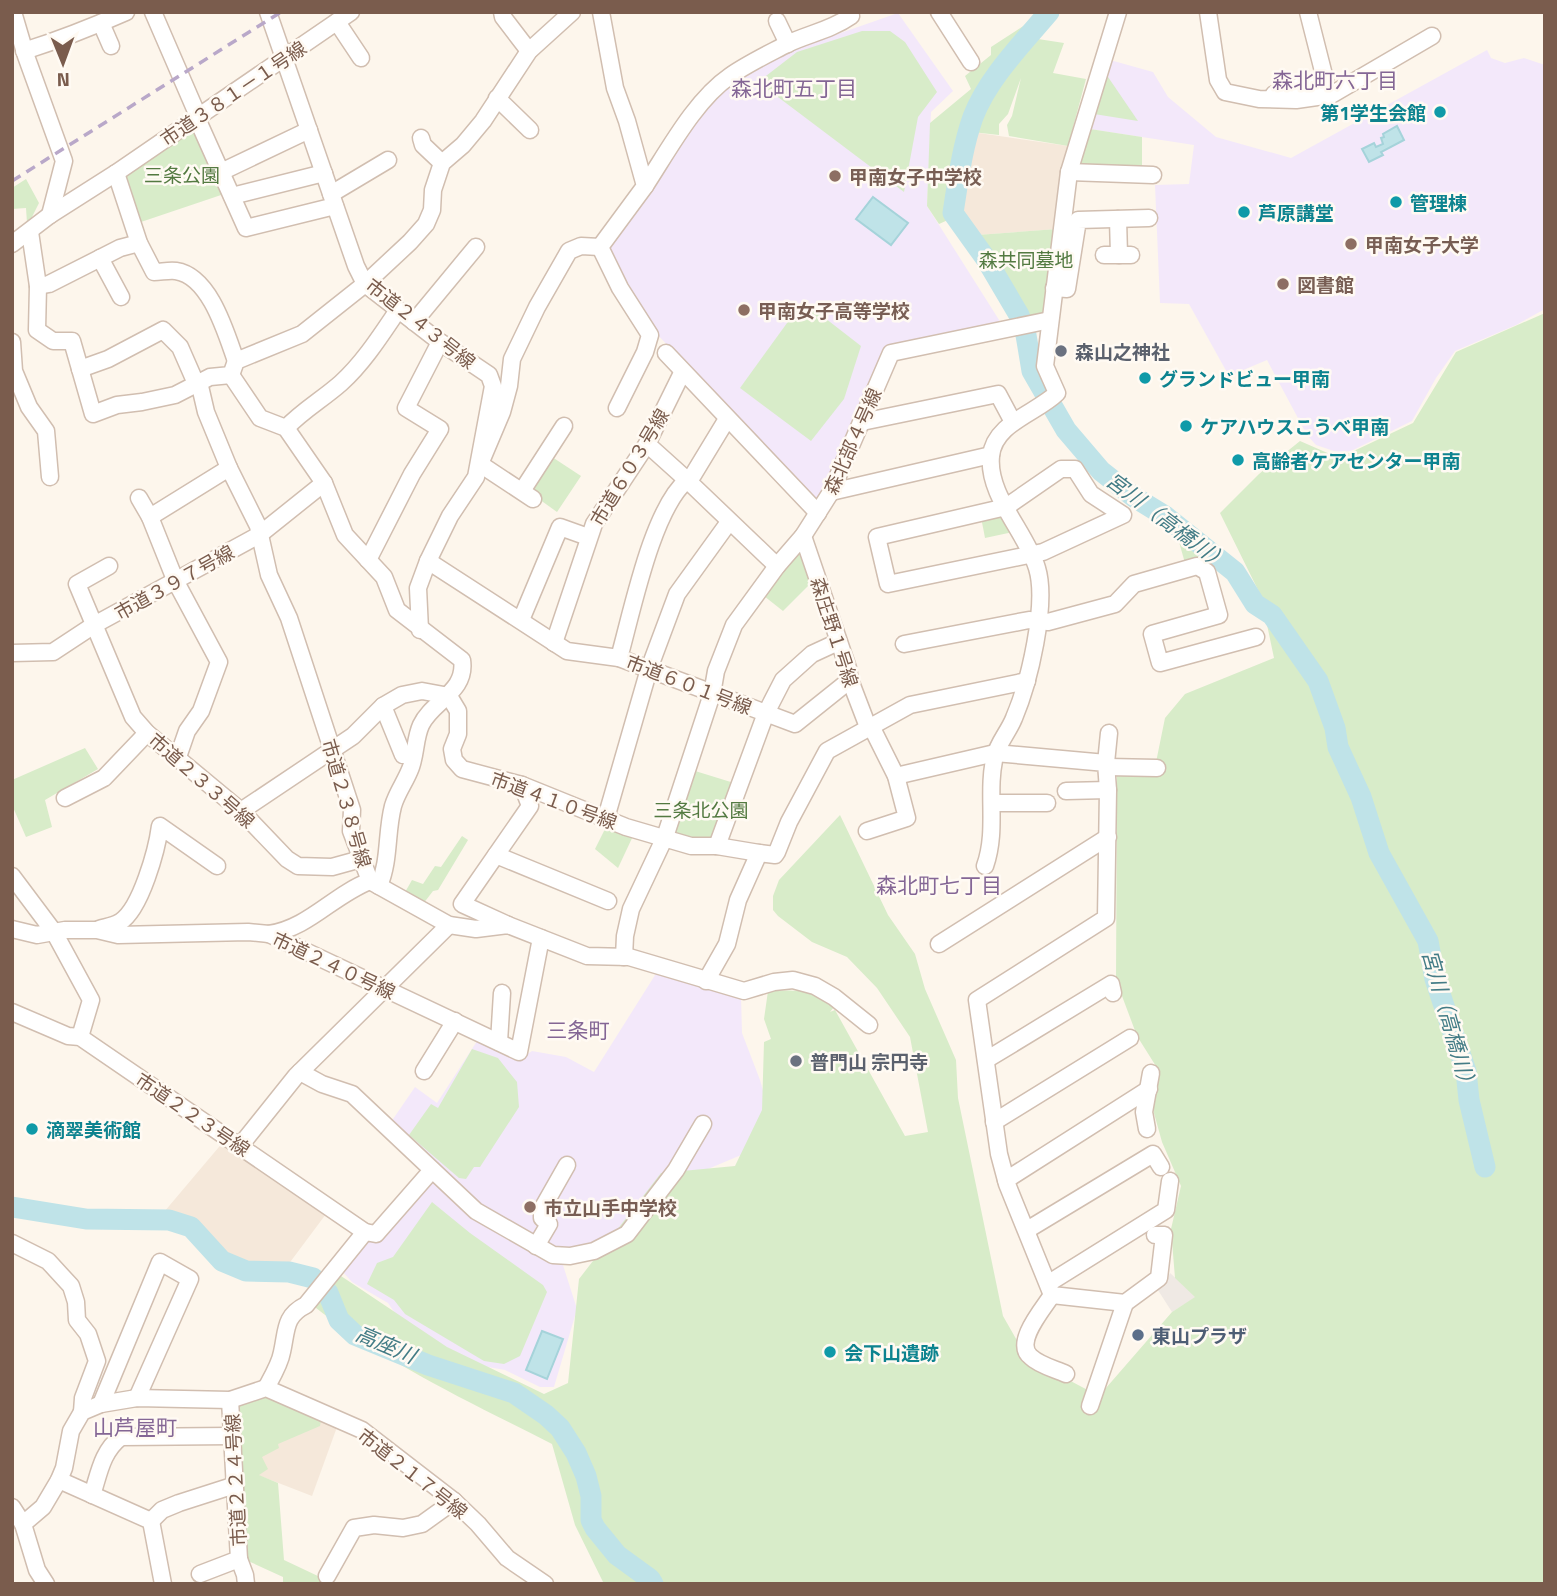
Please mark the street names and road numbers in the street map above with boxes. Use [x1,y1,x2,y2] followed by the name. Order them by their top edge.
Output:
[154,33,312,153] street label: 市道３８１－１号線
[360,271,482,375] street label: 市道２４３号線
[816,383,888,499] street label: 森北部４号線
[582,403,676,531] street label: 市道６０３号線
[109,537,239,627] street label: 市道３９７号線
[804,573,866,691] street label: 森庄野１号線
[622,647,756,721] street label: 市道６０１号線
[142,725,262,835] street label: 市道２３３号線
[315,735,379,871] street label: 市道２３８号線
[487,764,621,836] street label: 市道４１０号線
[268,924,400,1006] street label: 市道２４０号線
[130,1065,256,1163] street label: 市道２２３号線
[217,1413,253,1547] street label: 市道２２４号線
[352,1421,474,1525] street label: 市道２１７号線

